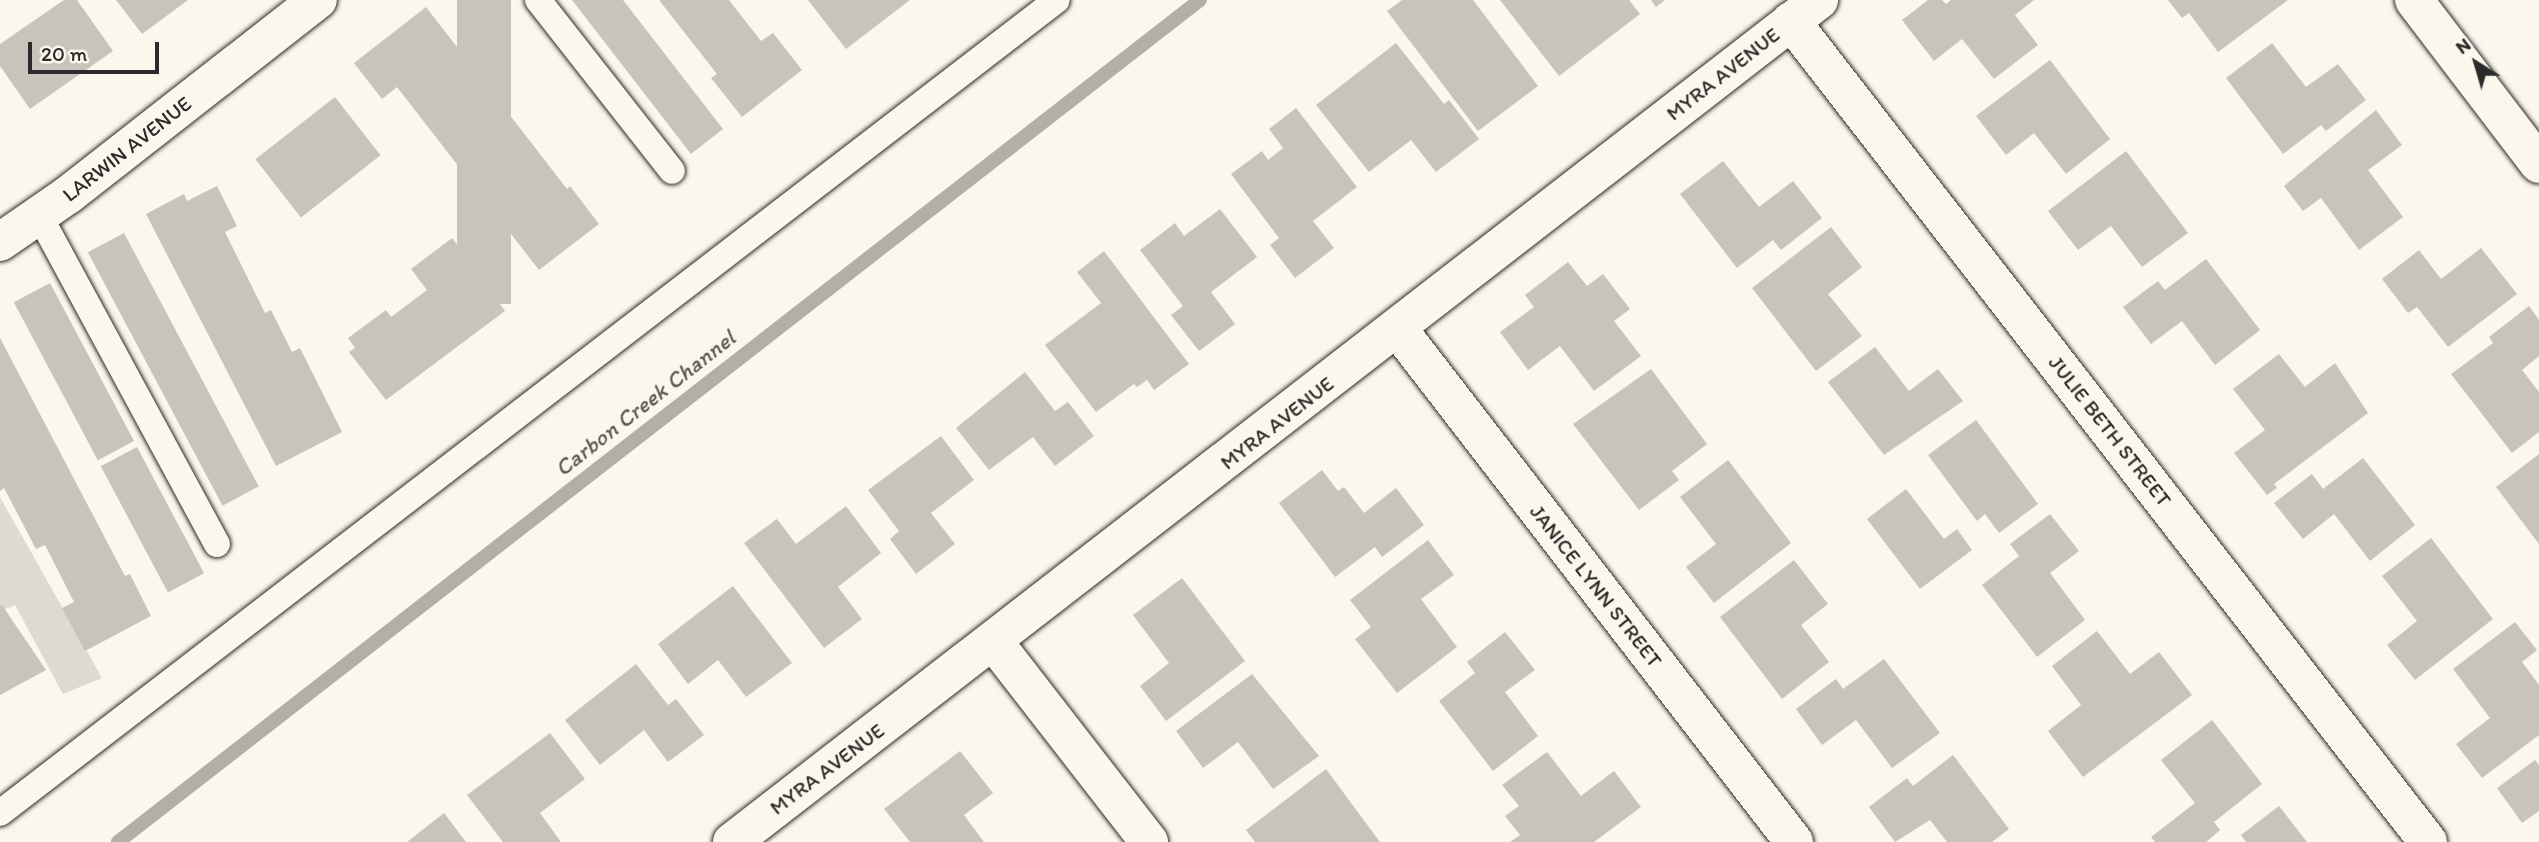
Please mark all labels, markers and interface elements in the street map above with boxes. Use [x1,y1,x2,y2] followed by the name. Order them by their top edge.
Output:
[1662,22,1784,126] street label: MYRA AVENUE
[32,28,163,72] scale bar
[2441,28,2511,98] north arrow
[2451,33,2475,59] text: N
[41,41,87,66] text: 20 m
[58,91,196,207] street label: LARWIN AVENUE
[549,324,741,482] water label: Carbon Creek Channel
[2043,351,2177,511] street label: JULIE BETH STREET
[1216,371,1338,475] street label: MYRA AVENUE
[1524,499,1668,673] street label: JANICE LYNN STREET
[765,718,889,820] street label: MYRA AVENUE

